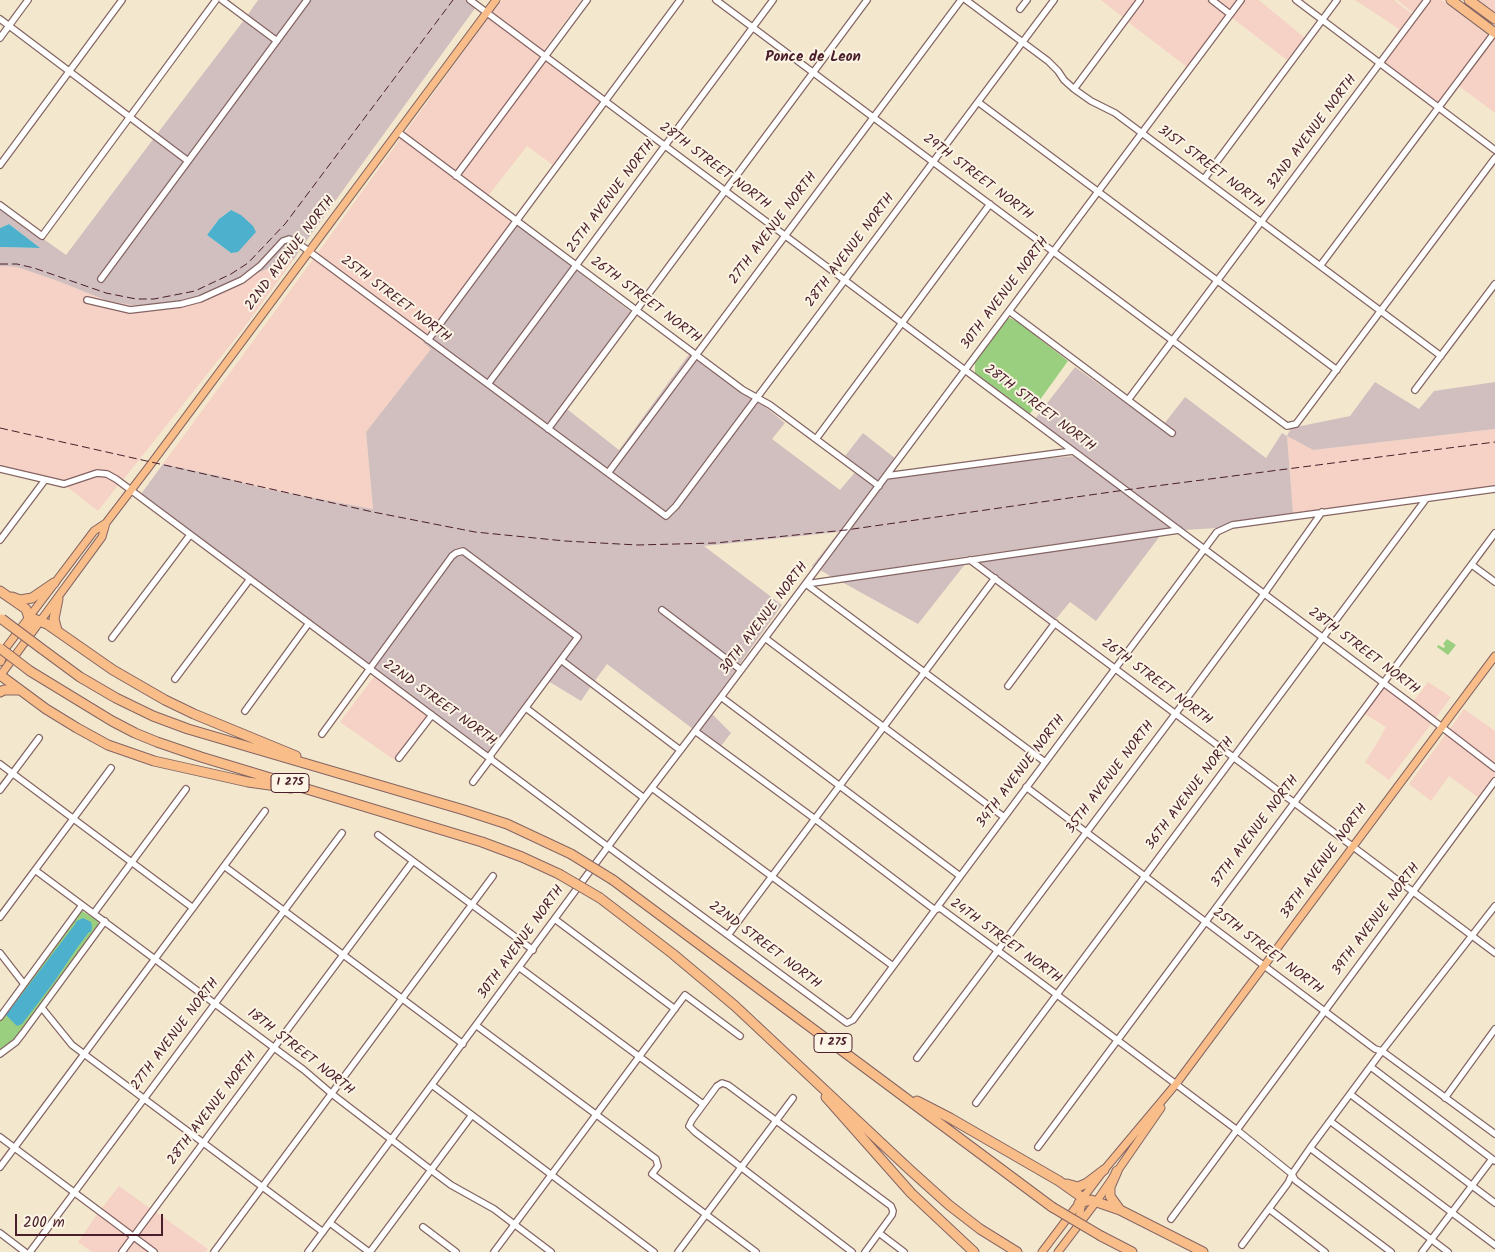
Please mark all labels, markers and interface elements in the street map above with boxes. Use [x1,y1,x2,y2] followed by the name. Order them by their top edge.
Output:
[765,49,861,67] district label: Ponce de Leon
[1264,72,1362,194] street label: 32ND AVENUE NORTH
[655,120,773,214] street label: 28TH STREET NORTH
[1154,123,1266,213] street label: 31ST STREET NORTH
[919,131,1035,225] street label: 29TH STREET NORTH
[564,137,660,257] street label: 25TH AVENUE NORTH
[726,170,822,288] street label: 27TH AVENUE NORTH
[803,191,899,311] street label: 28TH AVENUE NORTH
[242,193,340,315] street label: 22ND AVENUE NORTH
[958,234,1054,354] street label: 30TH AVENUE NORTH
[337,253,453,347] street label: 25TH STREET NORTH
[586,254,704,348] street label: 26TH STREET NORTH
[980,362,1098,456] street label: 28TH STREET NORTH
[717,559,813,679] street label: 30TH AVENUE NORTH
[1304,605,1422,699] street label: 28TH STREET NORTH
[1097,636,1215,730] street label: 26TH STREET NORTH
[379,657,499,751] street label: 22ND STREET NORTH
[974,712,1070,832] street label: 34TH AVENUE NORTH
[1063,718,1159,838] street label: 35TH AVENUE NORTH
[1143,734,1239,854] street label: 36TH AVENUE NORTH
[1208,773,1304,891] street label: 37TH AVENUE NORTH
[271,774,309,792] road number: I 275
[1278,801,1372,923] street label: 38TH AVENUE NORTH
[1329,861,1425,979] street label: 39TH AVENUE NORTH
[475,883,569,1003] street label: 30TH AVENUE NORTH
[946,896,1064,988] street label: 24TH STREET NORTH
[705,898,823,994] street label: 22ND STREET NORTH
[1209,905,1325,999] street label: 25TH STREET NORTH
[128,976,224,1094] street label: 27TH AVENUE NORTH
[243,1006,357,1100] street label: 18TH STREET NORTH
[814,1034,852,1052] road number: I 275
[165,1049,261,1169] street label: 28TH AVENUE NORTH
[18,1204,165,1236] scale bar
[23,1211,65,1235] text: 200 m

